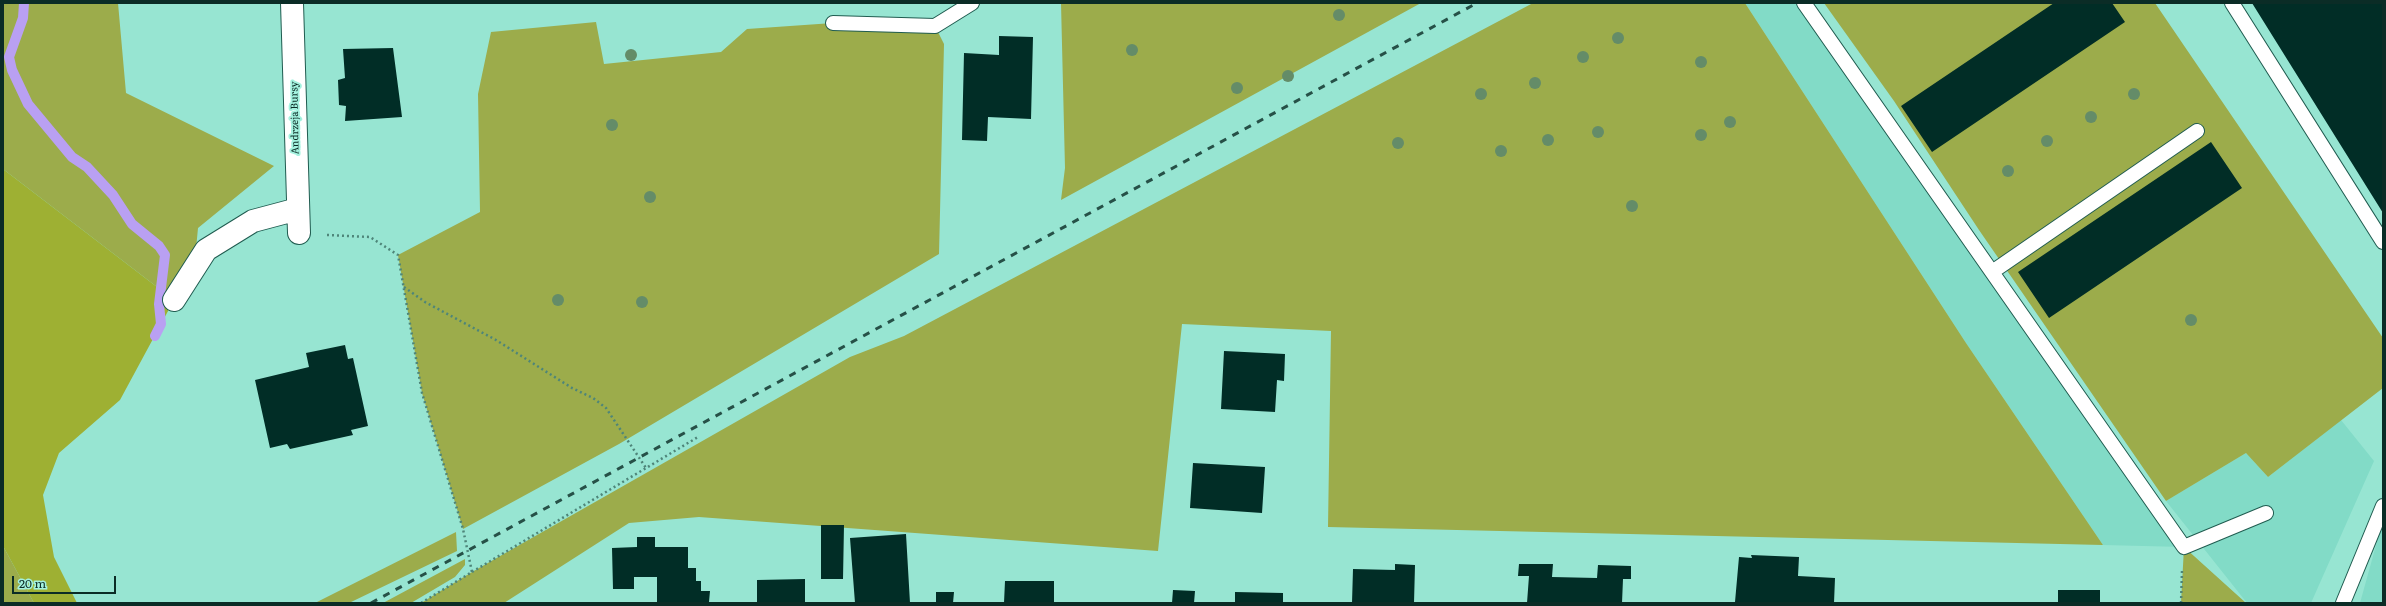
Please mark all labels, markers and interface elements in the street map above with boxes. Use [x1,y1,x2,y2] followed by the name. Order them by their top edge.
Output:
[288,82,302,154] street label: Andrzeja Bursy
[14,568,118,594] scale bar
[19,574,46,592] text: 20 m

